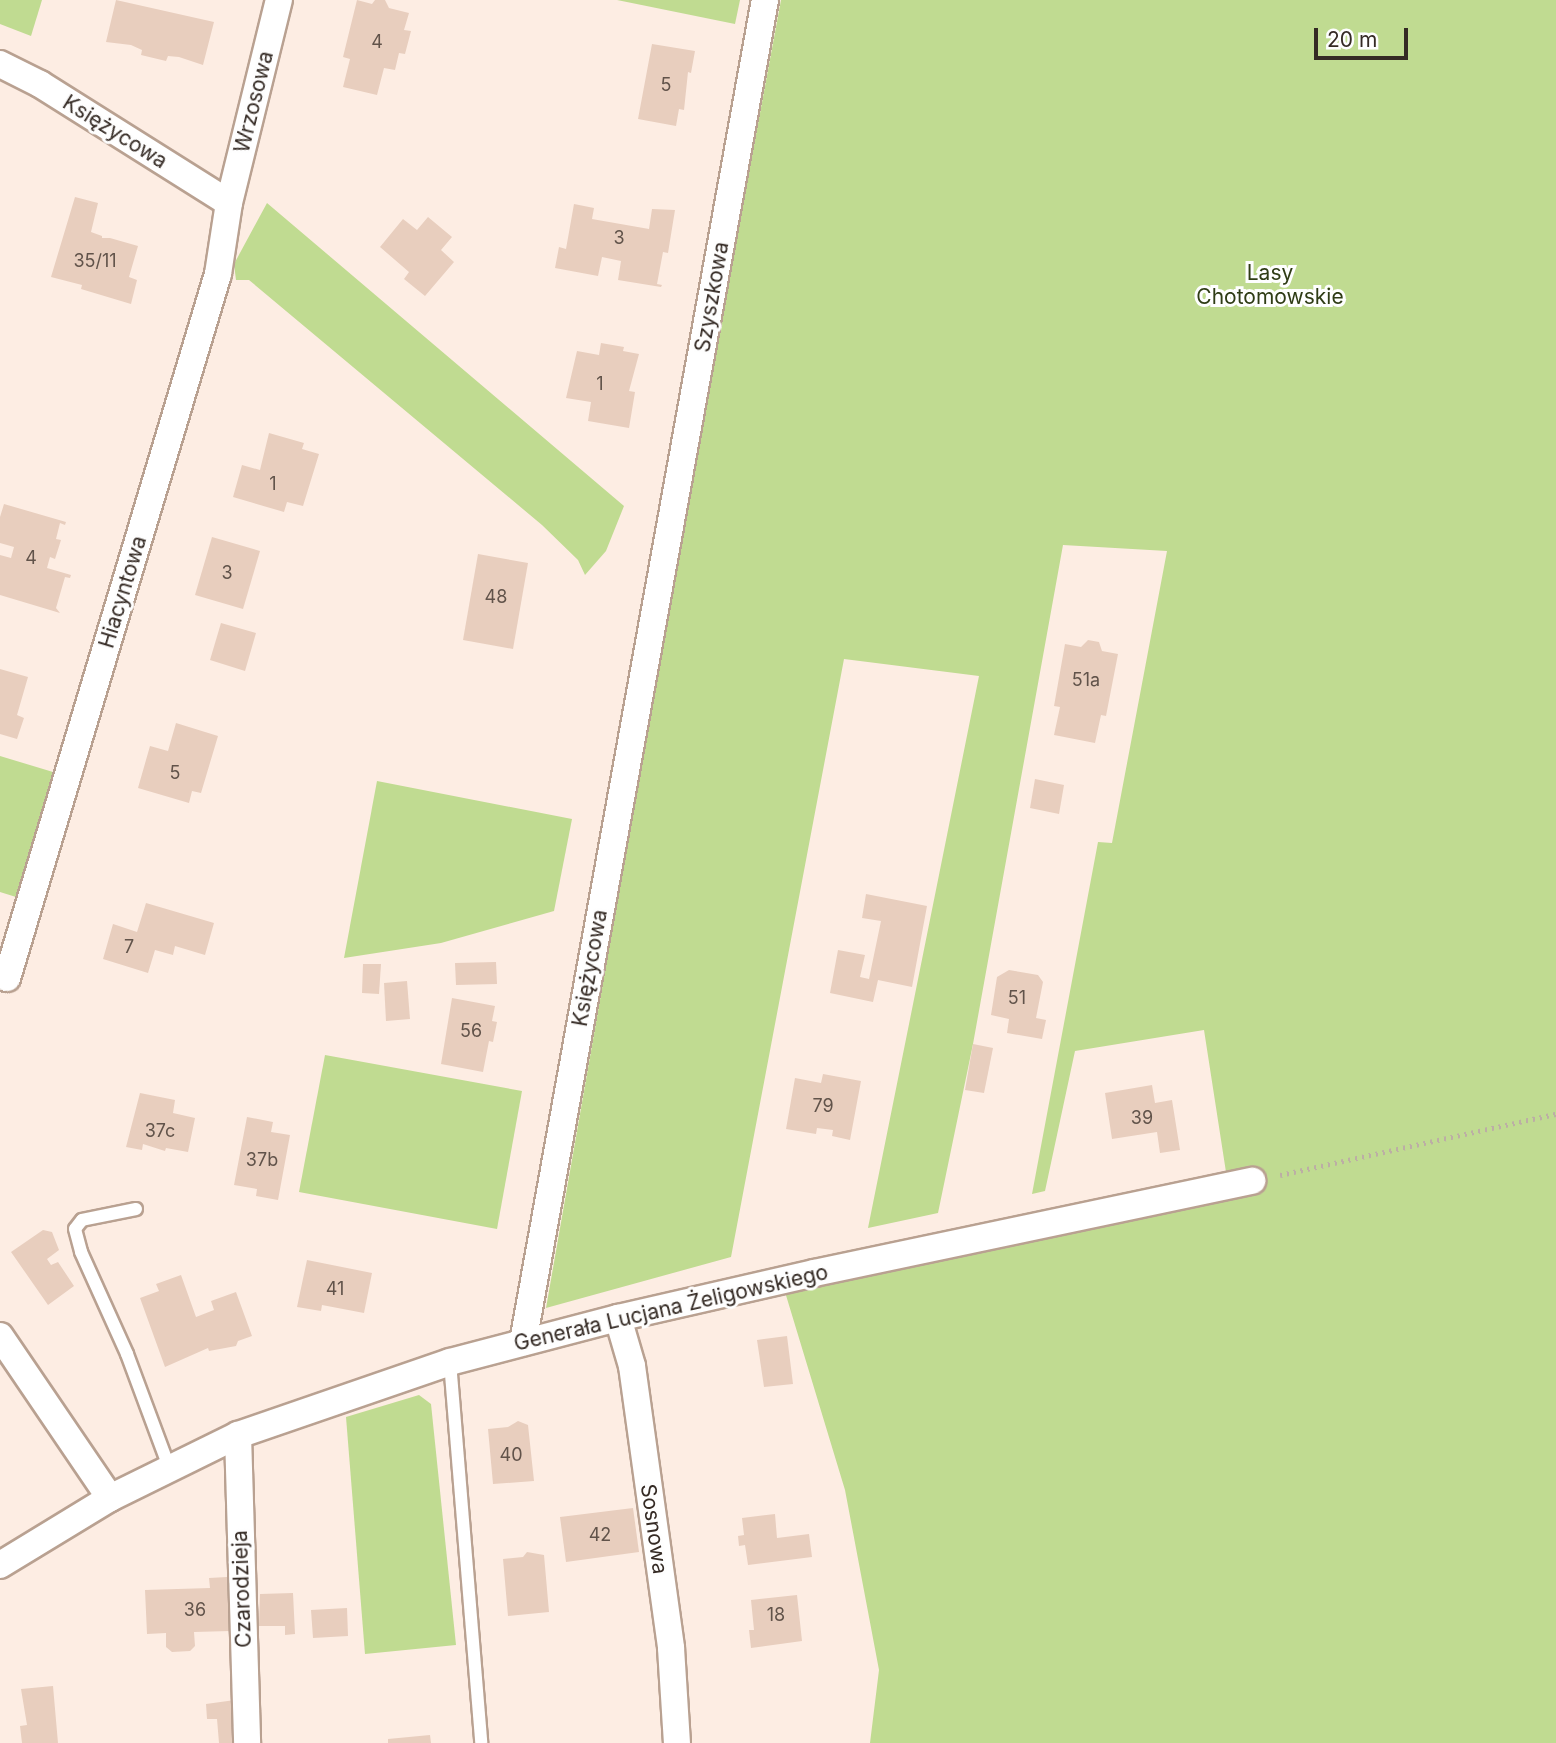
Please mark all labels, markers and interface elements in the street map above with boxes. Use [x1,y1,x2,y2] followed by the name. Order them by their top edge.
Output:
[1318,14,1412,58] scale bar
[1327,27,1377,52] text: 20 m
[371,31,383,53] house number: 4
[229,48,279,156] street label: Wrzosowa
[661,74,671,96] house number: 5
[58,90,172,174] street label: Księżycowa
[613,227,625,249] house number: 3
[690,240,734,354] street label: Szyszkowa
[73,250,117,272] house number: 35/11
[1196,260,1344,310] park label: Lasy Chotomowskie
[596,373,604,395] house number: 1
[269,473,277,495] house number: 1
[94,533,152,651] street label: Hiacyntowa
[25,547,37,569] house number: 4
[221,562,233,584] house number: 3
[485,586,507,608] house number: 48
[1072,669,1100,691] house number: 51a
[170,762,180,784] house number: 5
[567,908,613,1028] street label: Księżycowa
[124,936,134,958] house number: 7
[1008,987,1026,1009] house number: 51
[460,1020,482,1042] house number: 56
[812,1095,834,1117] house number: 79
[1131,1107,1153,1129] house number: 39
[145,1120,175,1142] house number: 37c
[246,1149,278,1171] house number: 37b
[511,1260,831,1356] street label: Generała Lucjana Żeligowskiego
[326,1278,344,1300] house number: 41
[500,1444,522,1466] house number: 40
[635,1482,673,1576] street label: Sosnowa
[589,1524,611,1546] house number: 42
[227,1530,257,1648] street label: Czarodzieja
[184,1599,206,1621] house number: 36
[767,1604,785,1626] house number: 18

